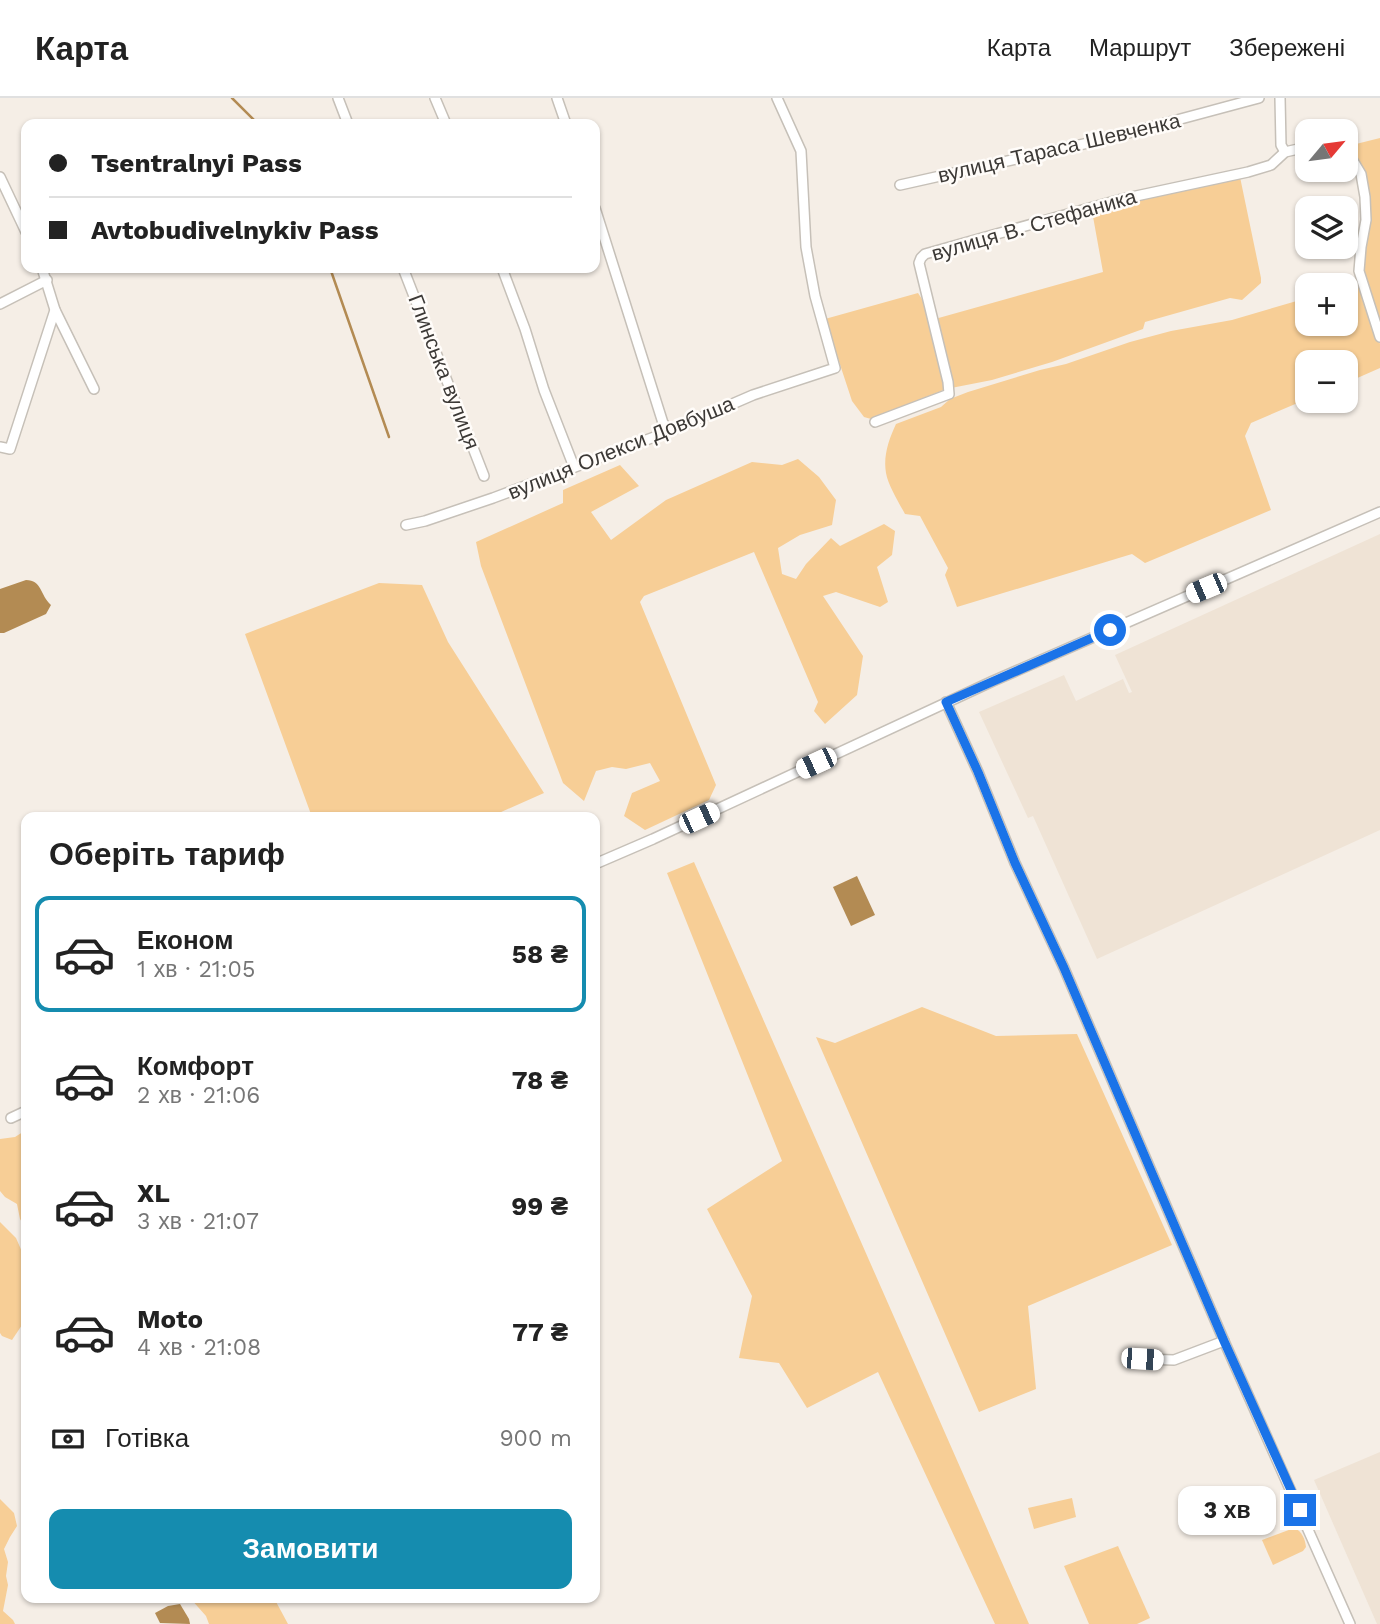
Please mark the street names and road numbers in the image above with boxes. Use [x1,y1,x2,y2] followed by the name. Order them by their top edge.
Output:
[935,107,1183,188] street label: вулиця Тараса Шевченка
[929,183,1139,266] street label: вулиця В. Стефаника
[403,291,485,453] street label: Глинська вулиця
[504,391,738,504] street label: вулиця Олекси Довбуша

